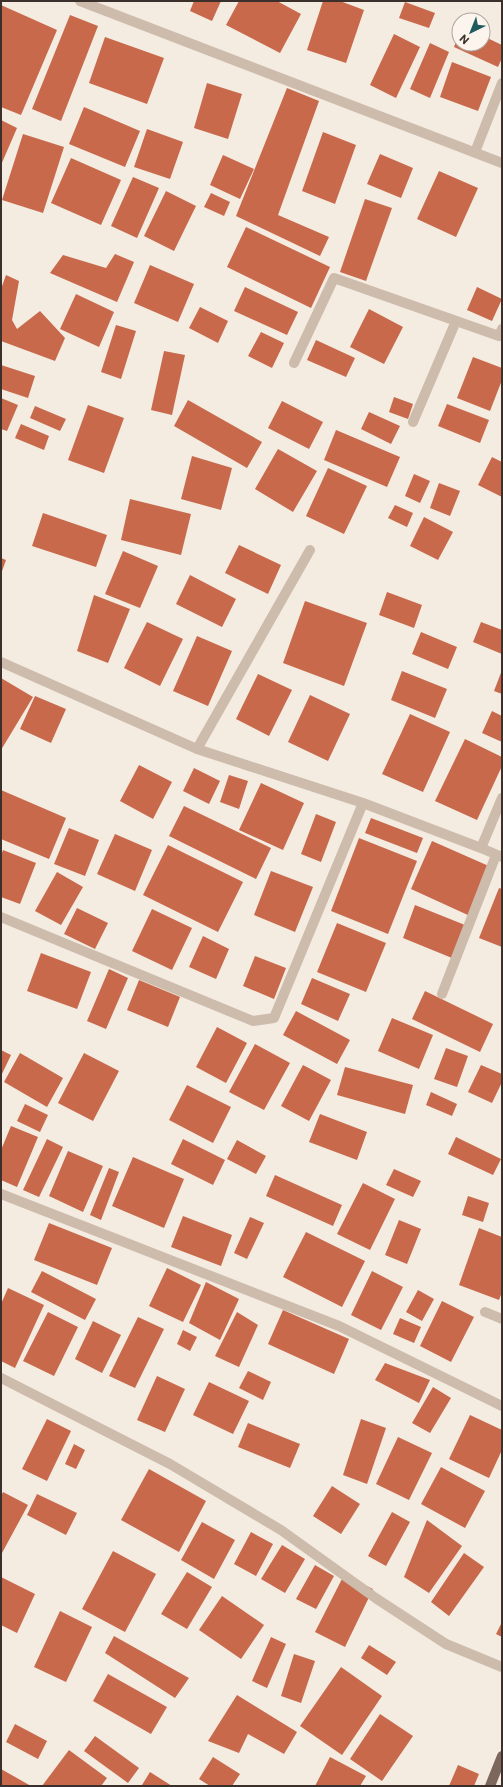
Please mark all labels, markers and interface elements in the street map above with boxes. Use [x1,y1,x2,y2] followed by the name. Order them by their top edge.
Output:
[451,12,491,52] north arrow
[456,32,471,47] text: N

